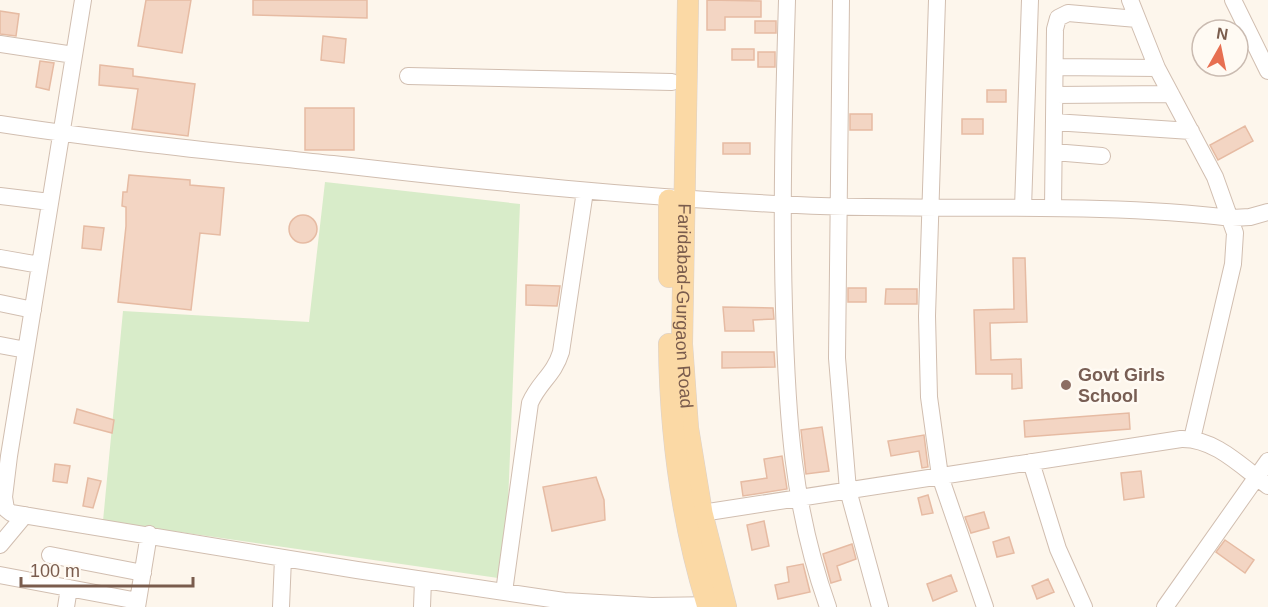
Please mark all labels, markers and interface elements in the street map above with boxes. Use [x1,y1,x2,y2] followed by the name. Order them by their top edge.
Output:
[1190,18,1250,78] north arrow
[1215,24,1229,43] text: N
[672,203,697,409] street label: Faridabad-Gurgaon Road
[1078,365,1165,406] place label: Govt Girls School
[1059,378,1073,392] marker: Govt Girls School
[21,550,194,588] scale bar
[30,561,80,581] text: 100 m

